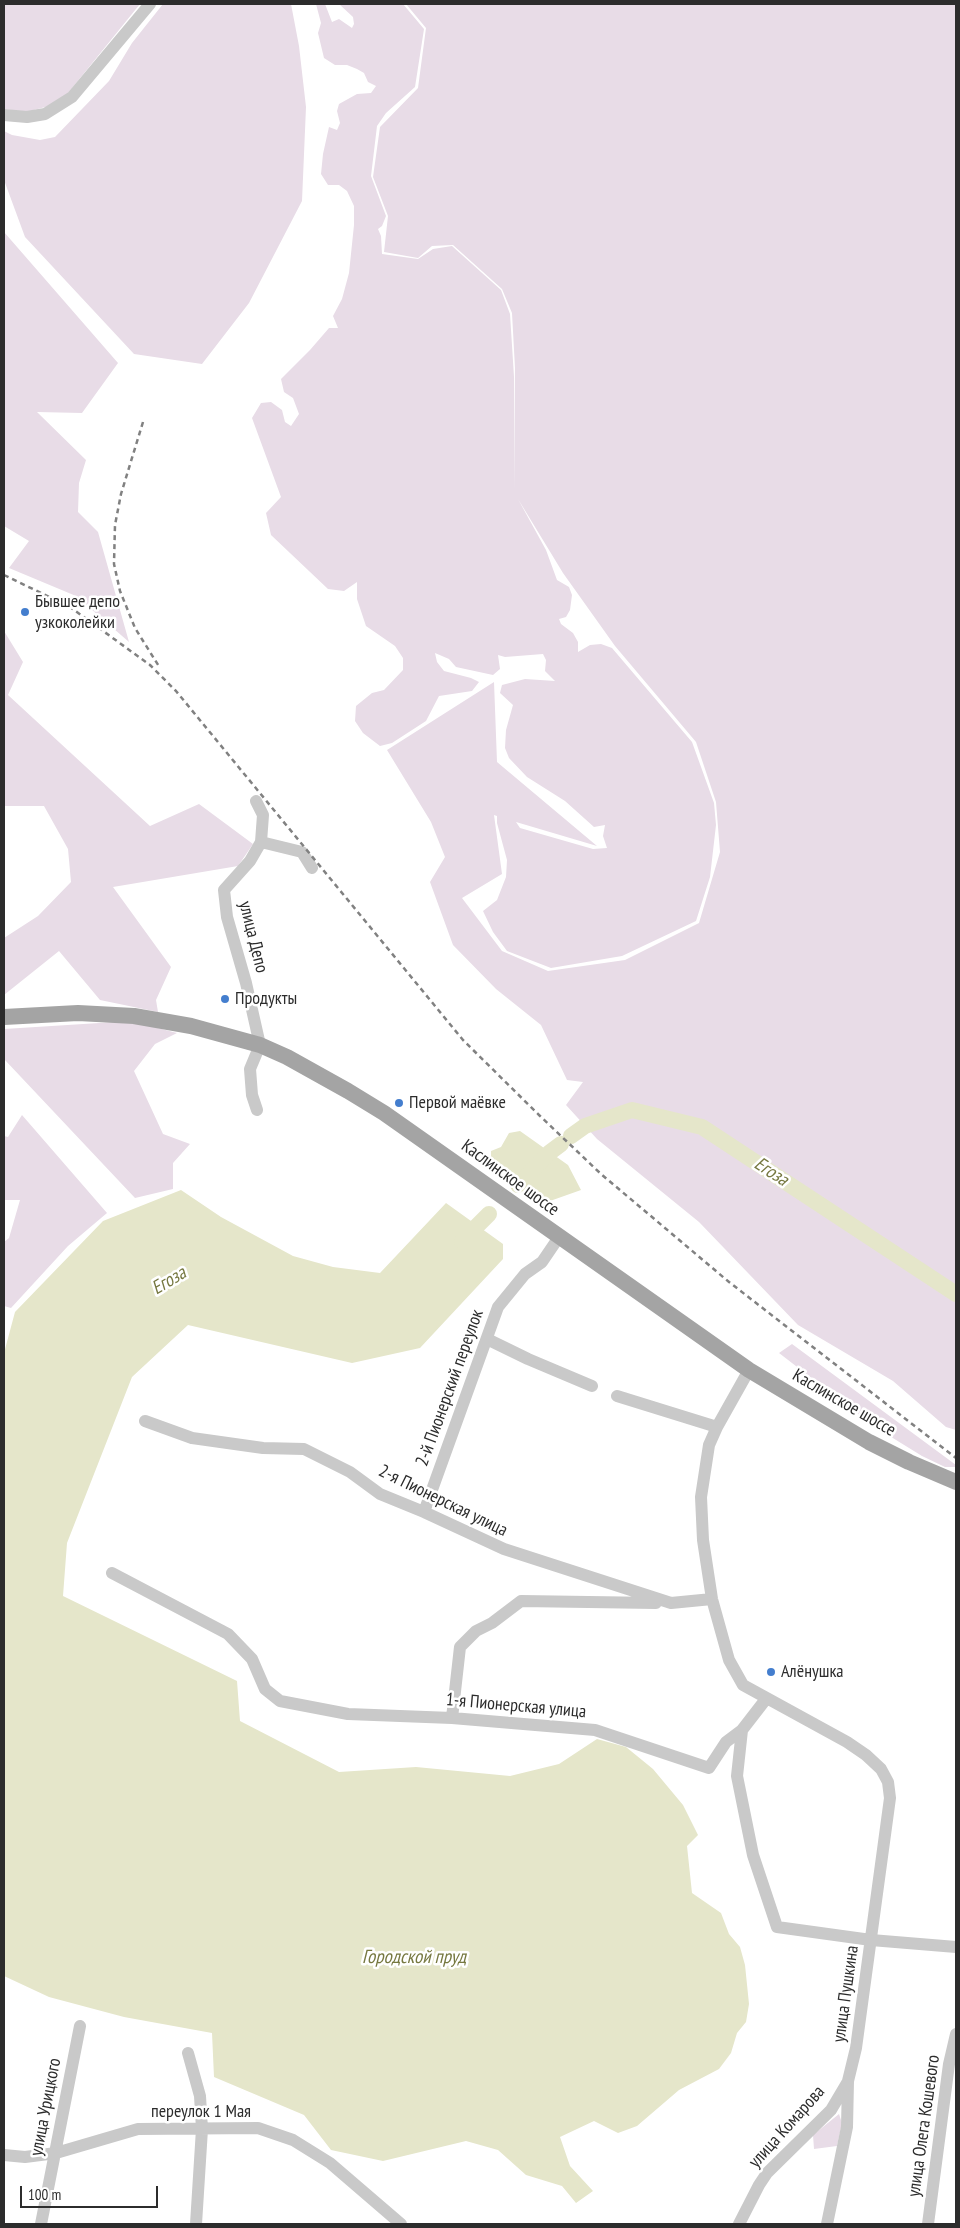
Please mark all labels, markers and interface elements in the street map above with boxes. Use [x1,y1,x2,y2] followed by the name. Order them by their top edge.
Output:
[35,591,120,634] place label: Бывшее депо узкоколейки
[19,606,31,618] marker: Бывшее депо узкоколейки
[234,899,272,975] street label: улица Депо
[235,988,297,1010] place label: Продукты
[219,993,231,1005] marker: Продукты
[409,1092,506,1114] place label: Первой маёвке
[393,1097,405,1109] marker: Первой маёвке
[457,1135,563,1221] street label: Каслинское шоссе
[750,1153,792,1191] water label: Егоза
[148,1262,190,1300] water label: Егоза
[412,1307,488,1469] street label: 2-й Пионерский переулок
[788,1365,900,1441] street label: Каслинское шоссе
[375,1460,511,1542] street label: 2-я Пионерская улица
[781,1661,844,1683] place label: Алёнушка
[765,1666,777,1678] marker: Алёнушка
[445,1689,587,1723] street label: 1-я Пионерская улица
[829,1944,863,2044] street label: улица Пушкина
[362,1947,466,1969] water label: Городской пруд
[903,2054,945,2198] street label: улица Олега Кошевого
[26,2056,66,2158] street label: улица Урицкого
[744,2081,830,2173] street label: улица Комарова
[151,2101,251,2123] street label: переулок 1 Мая
[22,2176,160,2208] scale bar
[28,2185,61,2204] text: 100 m

